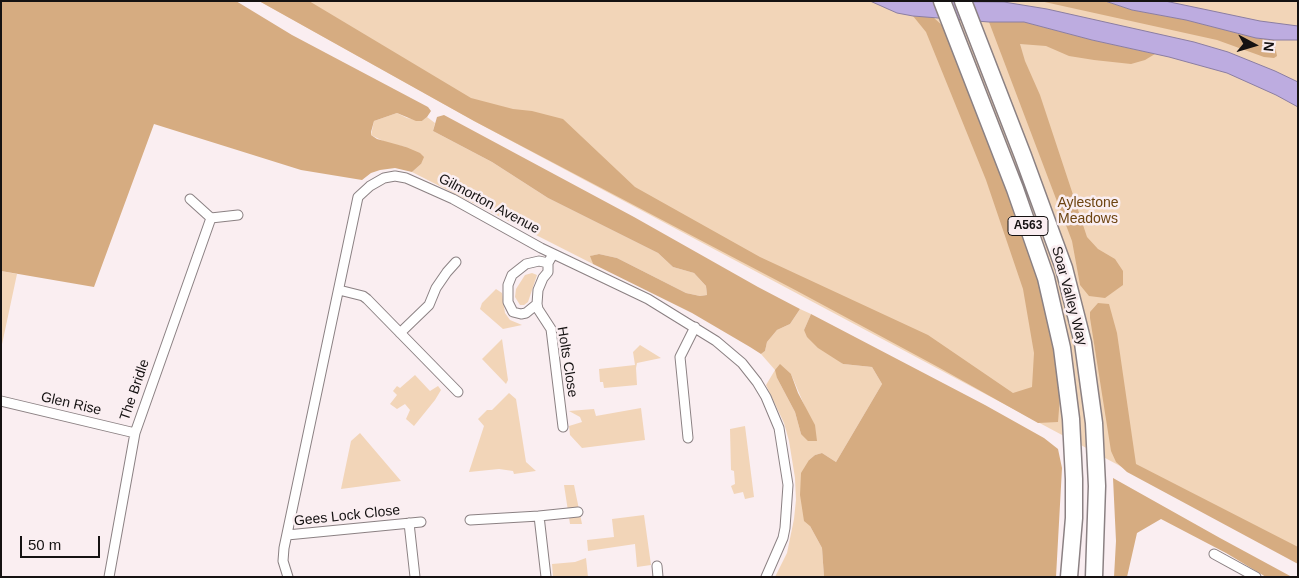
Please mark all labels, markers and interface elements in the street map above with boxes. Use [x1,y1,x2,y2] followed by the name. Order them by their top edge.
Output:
[1229,20,1279,70] north arrow
[1260,41,1277,52] text: N
[436,170,542,238] street label: Gilmorton Avenue
[1057,195,1119,228] park label: Aylestone Meadows
[1008,217,1048,236] road number: A563
[1048,245,1090,347] street label: Soar Valley Way
[553,325,581,399] street label: Holts Close
[117,357,153,423] street label: The Bridle
[39,389,103,419] street label: Glen Rise
[293,502,401,530] street label: Gees Lock Close
[22,526,102,558] scale bar
[28,536,61,553] text: 50 m

